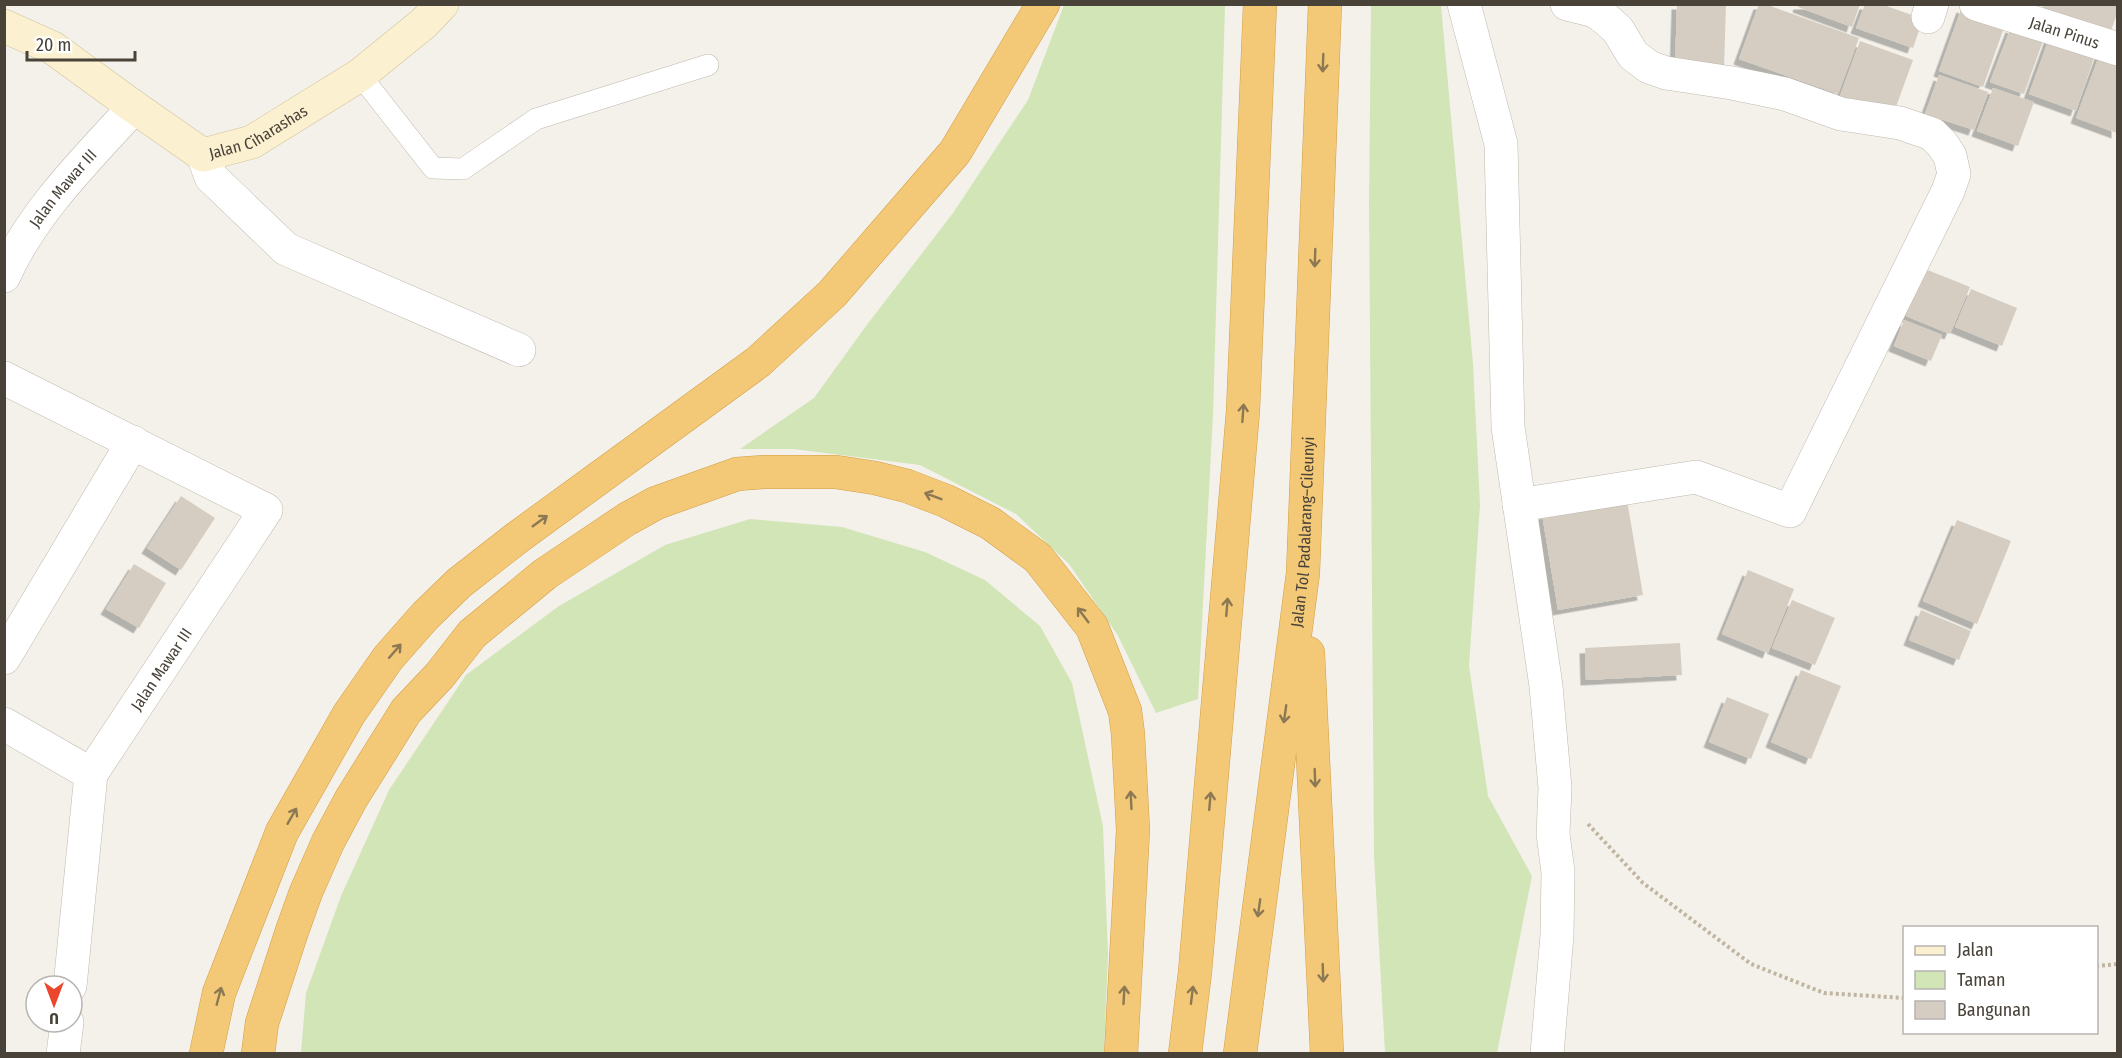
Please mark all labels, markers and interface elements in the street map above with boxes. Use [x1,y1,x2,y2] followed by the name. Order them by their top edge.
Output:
[2027,13,2102,53] street label: Jalan Pinus
[27,24,135,62] scale bar
[36,34,71,56] text: 20 m
[1317,52,1328,72] one-way arrow
[207,101,311,163] street label: Jalan Ciharashas
[25,145,101,231] street label: Jalan Mawar III
[1310,247,1321,267] one-way arrow
[1238,403,1249,423] one-way arrow
[1287,436,1318,629] street label: Jalan Tol Padalarang–Cileunyi
[924,490,943,501] one-way arrow
[531,515,547,528] one-way arrow
[1222,598,1233,618] one-way arrow
[1077,607,1090,623] one-way arrow
[127,624,196,714] street label: Jalan Mawar III
[388,644,402,659] one-way arrow
[1279,704,1290,724] one-way arrow
[1309,768,1320,788] one-way arrow
[1126,791,1137,811] one-way arrow
[1205,792,1216,812] one-way arrow
[286,808,298,825] one-way arrow
[1254,897,1265,917] one-way arrow
[1903,926,2098,1034] legend
[1957,939,1994,961] text: Jalan
[1318,963,1329,983] one-way arrow
[1957,969,2005,991] text: Taman
[24,974,84,1034] north arrow
[1119,986,1130,1006] one-way arrow
[1187,986,1198,1006] one-way arrow
[214,987,225,1006] one-way arrow
[1957,999,2031,1021] text: Bangunan
[49,1009,59,1028] text: U

